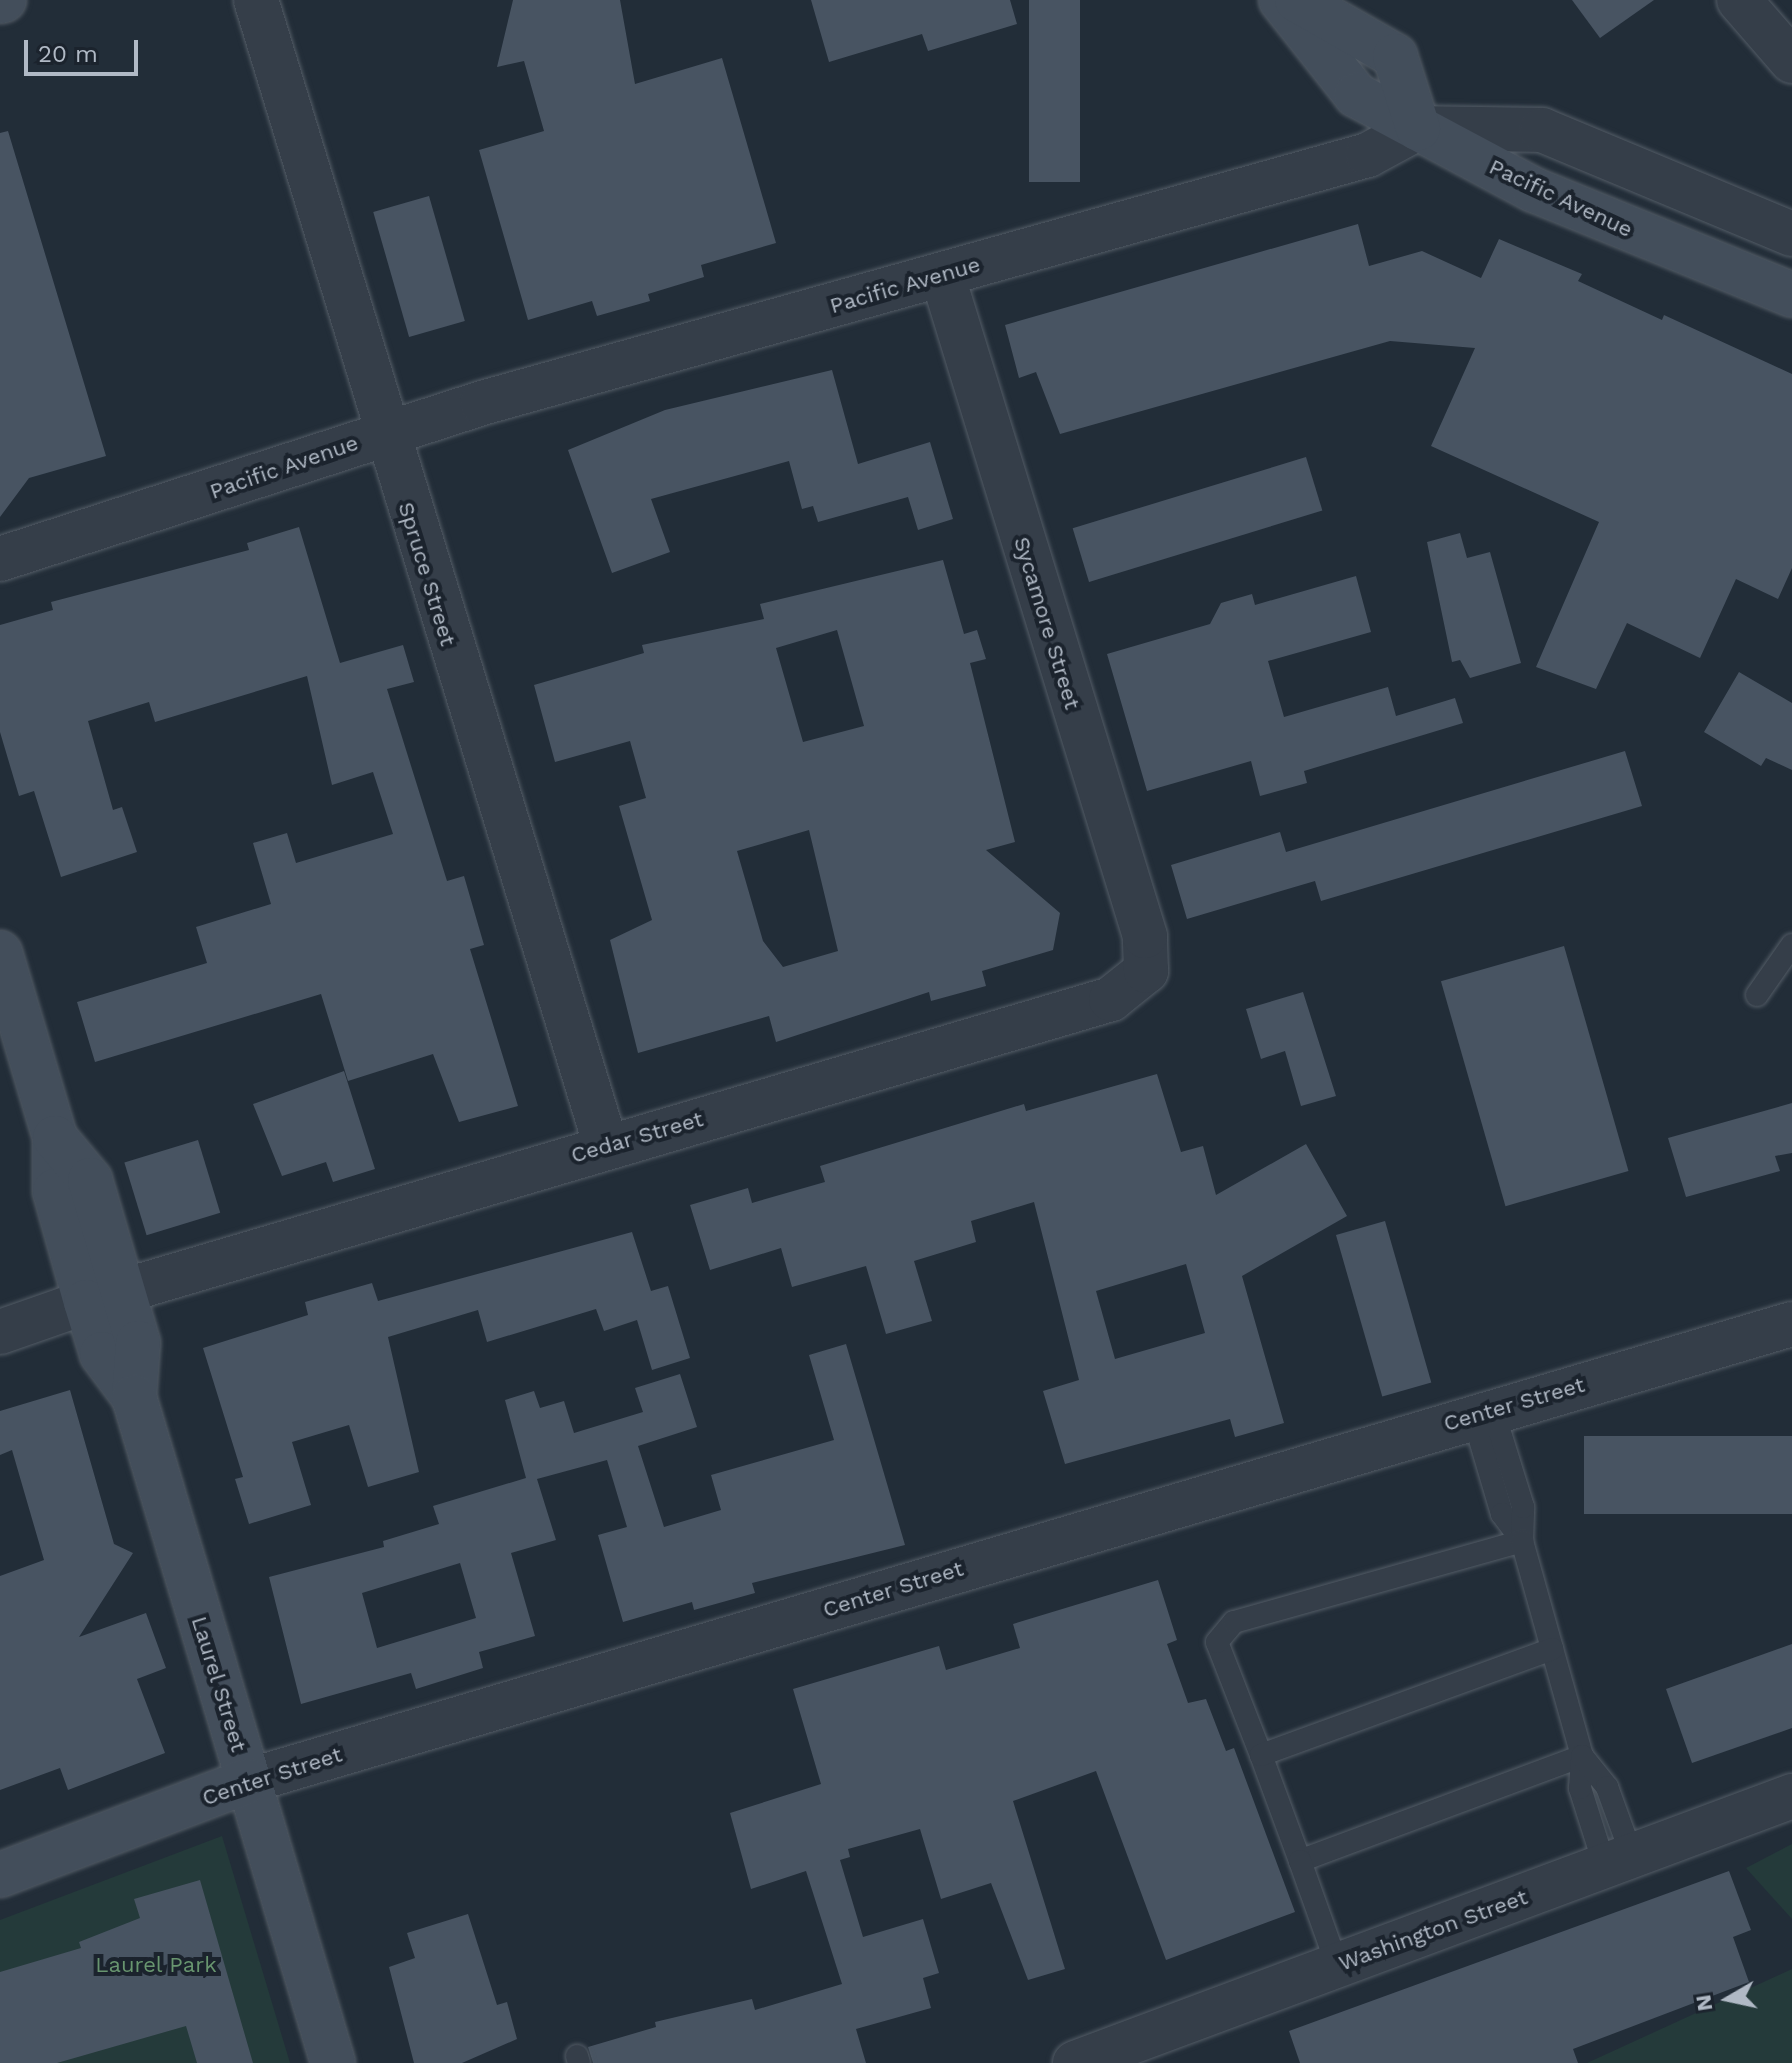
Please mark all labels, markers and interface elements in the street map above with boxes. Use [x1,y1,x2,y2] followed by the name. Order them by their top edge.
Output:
[28,24,142,74] scale bar
[38,40,98,68] text: 20 m
[1485,153,1637,243] street label: Pacific Avenue
[826,251,984,319] street label: Pacific Avenue
[206,429,362,505] street label: Pacific Avenue
[393,499,461,649] street label: Spruce Street
[1008,534,1086,712] street label: Sycamore Street
[568,1105,706,1169] street label: Cedar Street
[1440,1371,1588,1437] street label: Center Street
[819,1555,967,1623] street label: Center Street
[186,1613,252,1755] street label: Laurel Street
[199,1741,345,1811] street label: Center Street
[1335,1884,1531,1976] street label: Washington Street
[95,1952,217,1978] park label: Laurel Park
[1688,1959,1768,2039] north arrow
[1690,1993,1717,2013] text: N

